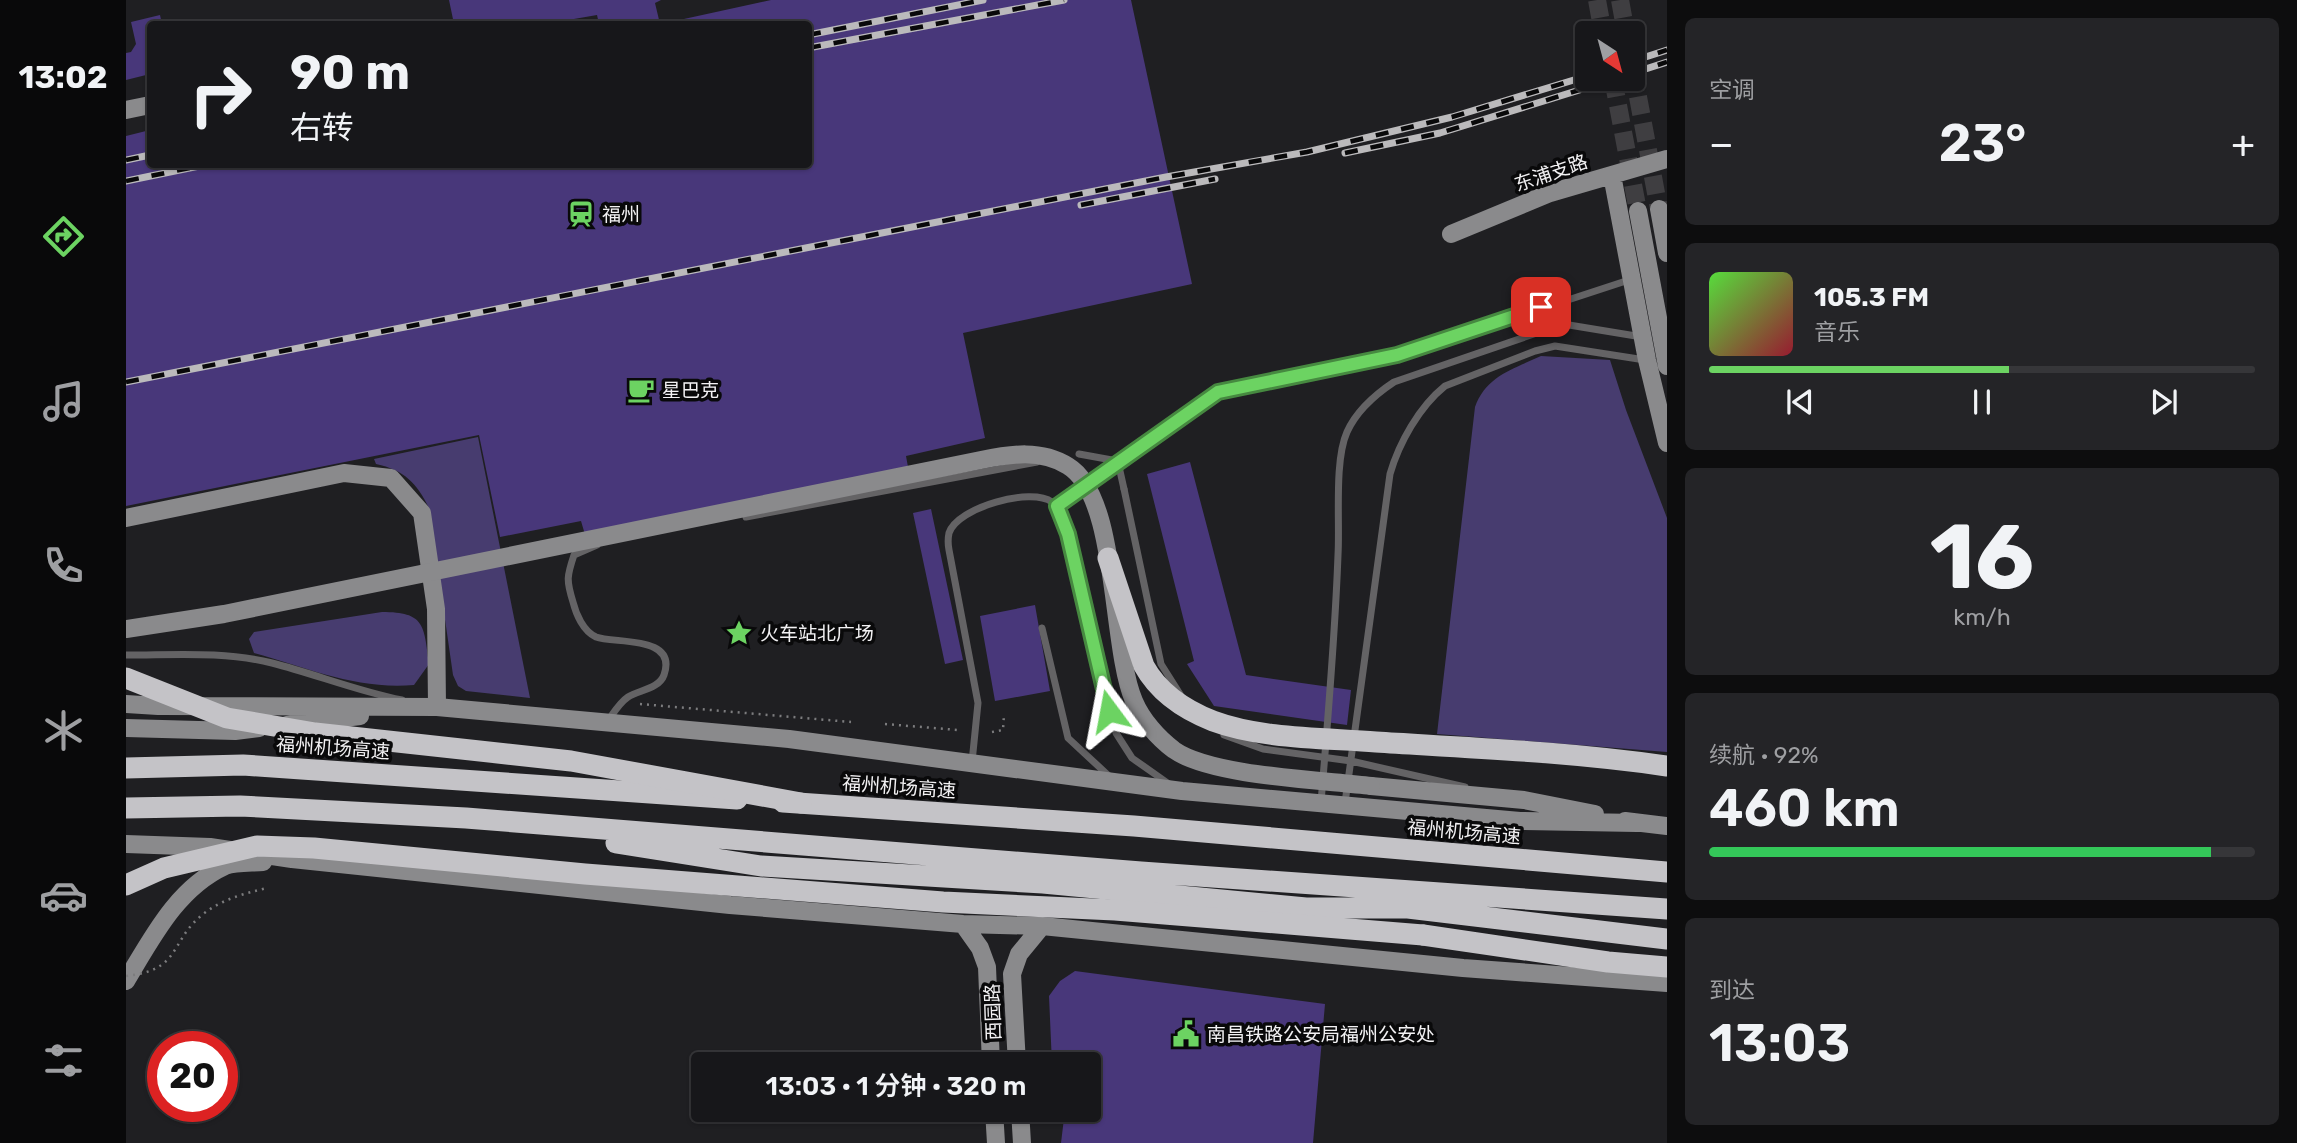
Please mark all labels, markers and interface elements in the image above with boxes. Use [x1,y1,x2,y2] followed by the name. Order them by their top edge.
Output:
[1575,21,1645,91] north arrow
[1575,21,1645,91] map controls
[290,43,410,101] text: 90 m
[175,49,266,140] icon: right
[19,58,107,96] text: 13:02
[1709,76,1755,104] text: 空调
[290,109,354,147] text: 右转
[1939,112,2026,174] text: 23°
[1709,121,1734,167] text: −
[2231,121,2255,167] text: +
[1511,150,1591,196] street label: 东浦支路
[566,199,596,229] station icon: 福州
[602,203,640,226] place label: 福州
[39,212,88,261] icon: directions
[1511,277,1571,337] pin
[1814,282,1929,313] text: 105.3 FM
[1522,288,1560,326] icon: arrive
[1814,318,1860,346] text: 音乐
[626,375,656,405] cafe icon: 星巴克
[39,377,88,426] icon: music
[662,379,719,402] place label: 星巴克
[1781,383,1819,421] icon: previous
[1963,383,2001,421] icon: pause
[2145,383,2183,421] icon: next
[1930,503,2034,611] text: 16
[39,541,88,590] icon: phone
[1953,603,2011,631] text: km/h
[724,618,754,648] place icon: 火车站北广场
[760,622,874,645] place label: 火车站北广场
[1072,674,1146,748] position arrow
[39,706,88,755] icon: climate
[275,733,391,763] street label: 福州机场高速
[1709,741,1819,769] text: 续航 · 92%
[841,772,957,802] street label: 福州机场高速
[1709,777,1900,839] text: 460 km
[1406,816,1522,848] street label: 福州机场高速
[39,871,88,920] icon: car
[1709,976,1755,1004] text: 到达
[981,983,1005,1041] street label: 西园路
[1709,1012,1850,1074] text: 13:03
[1171,1019,1201,1049] public building icon: 南昌铁路公安局福州公安处
[1207,1023,1435,1046] place label: 南昌铁路公安局福州公安处
[147,1031,238,1122] speed limit sign: 20
[39,1036,88,1085] icon: filters
[766,1071,1027,1102] text: 13:03 · 1 分钟 · 320 m

